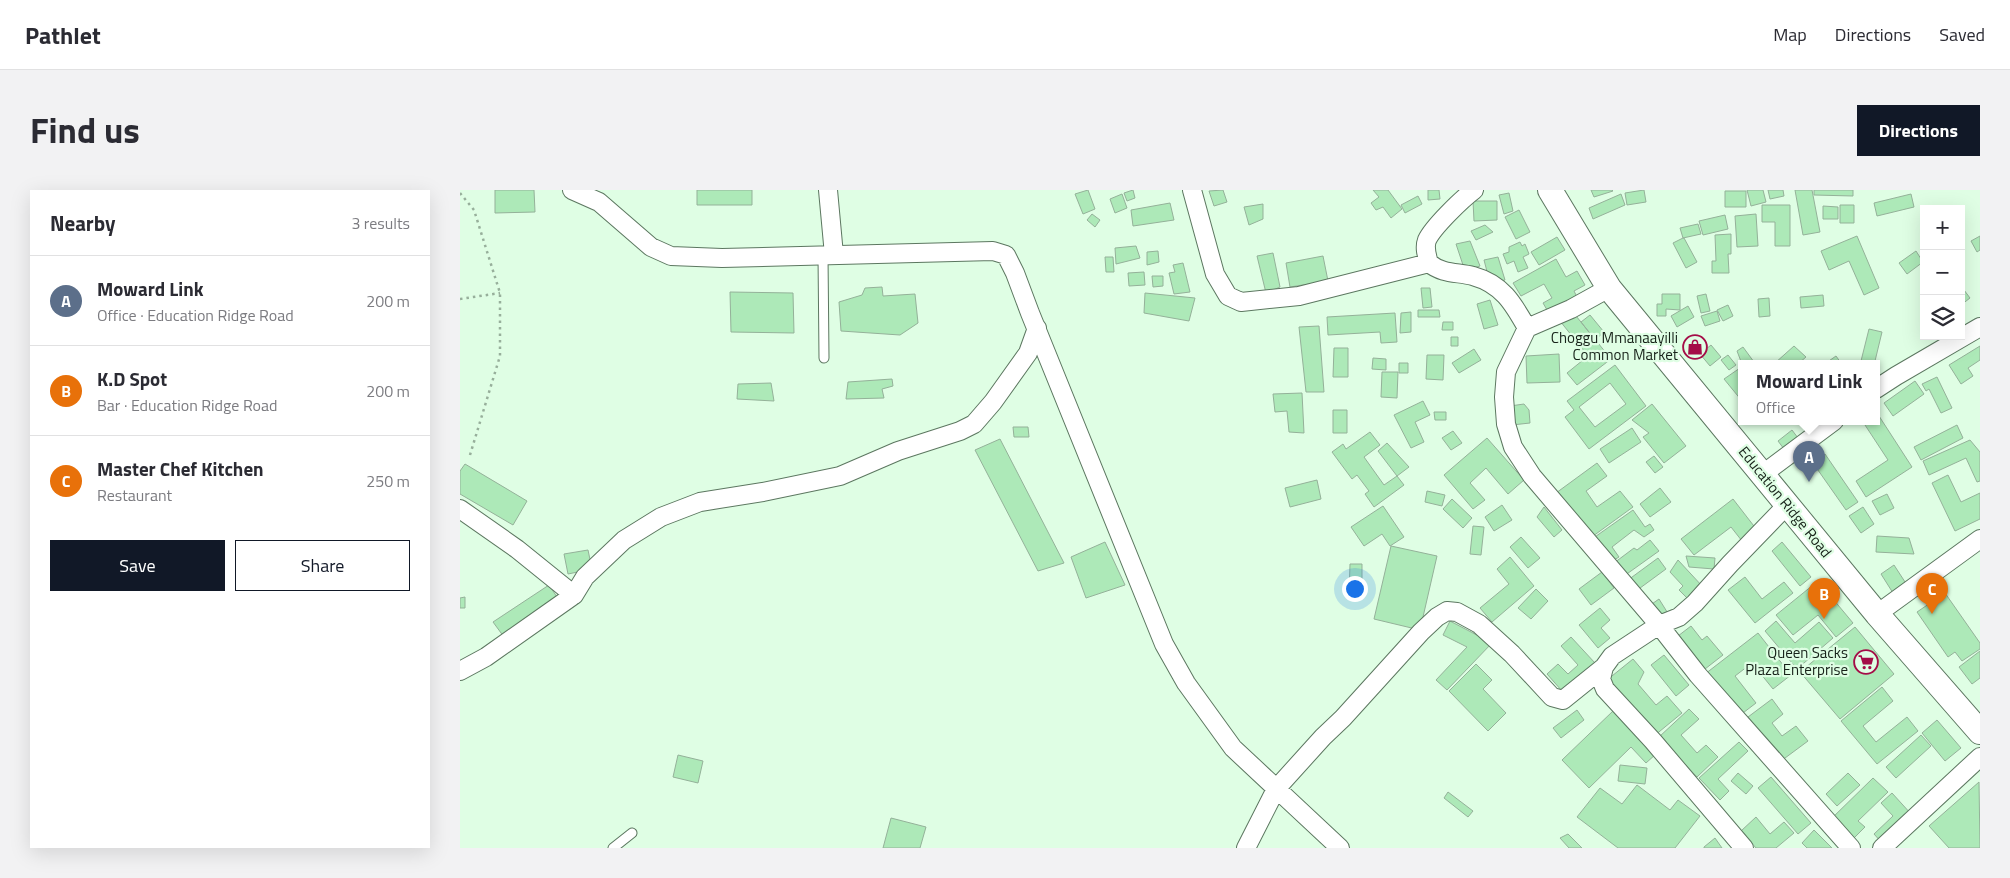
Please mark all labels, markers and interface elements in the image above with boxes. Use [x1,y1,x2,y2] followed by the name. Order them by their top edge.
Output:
[25,17,101,53] text: Pathlet
[1773,21,1807,48] text: Map
[1835,21,1911,48] text: Directions
[1939,21,1985,48] text: Saved
[30,103,140,157] text: Find us
[1857,105,1980,156] button: Directions
[1920,205,1965,340] map controls
[1920,205,1965,250] button: +
[50,207,115,239] text: Nearby
[351,211,410,235] text: 3 results
[1920,250,1965,295] button: −
[97,274,204,303] text: Moward Link
[61,289,71,313] text: A
[366,289,410,313] text: 200 m
[1920,295,1965,340] button: layers
[97,303,294,327] text: Office · Education Ridge Road
[1551,326,1679,366] place label: Choggu Mmanaayilli Common Market
[1682,334,1708,360] shop icon: Choggu Mmanaayilli Common Market
[1738,360,1880,425] popup
[97,364,167,393] text: K.D Spot
[1756,366,1862,395] text: Moward Link
[61,379,71,403] text: B
[366,379,410,403] text: 200 m
[97,393,278,417] text: Bar · Education Ridge Road
[1756,395,1795,419] text: Office
[1733,441,1838,562] street label: Education Ridge Road
[1793,441,1825,482] pin: A
[97,454,264,483] text: Master Chef Kitchen
[62,469,70,493] text: C
[366,469,410,493] text: 250 m
[97,483,172,507] text: Restaurant
[50,540,225,591] button: Save
[235,540,410,591] button: Share
[1916,573,1948,614] pin: C
[1342,576,1368,602] your location
[1808,578,1840,619] pin: B
[1745,641,1848,681] place label: Queen Sacks Plaza Enterprise
[1853,649,1879,675] supermarket icon: Queen Sacks Plaza Enterprise

